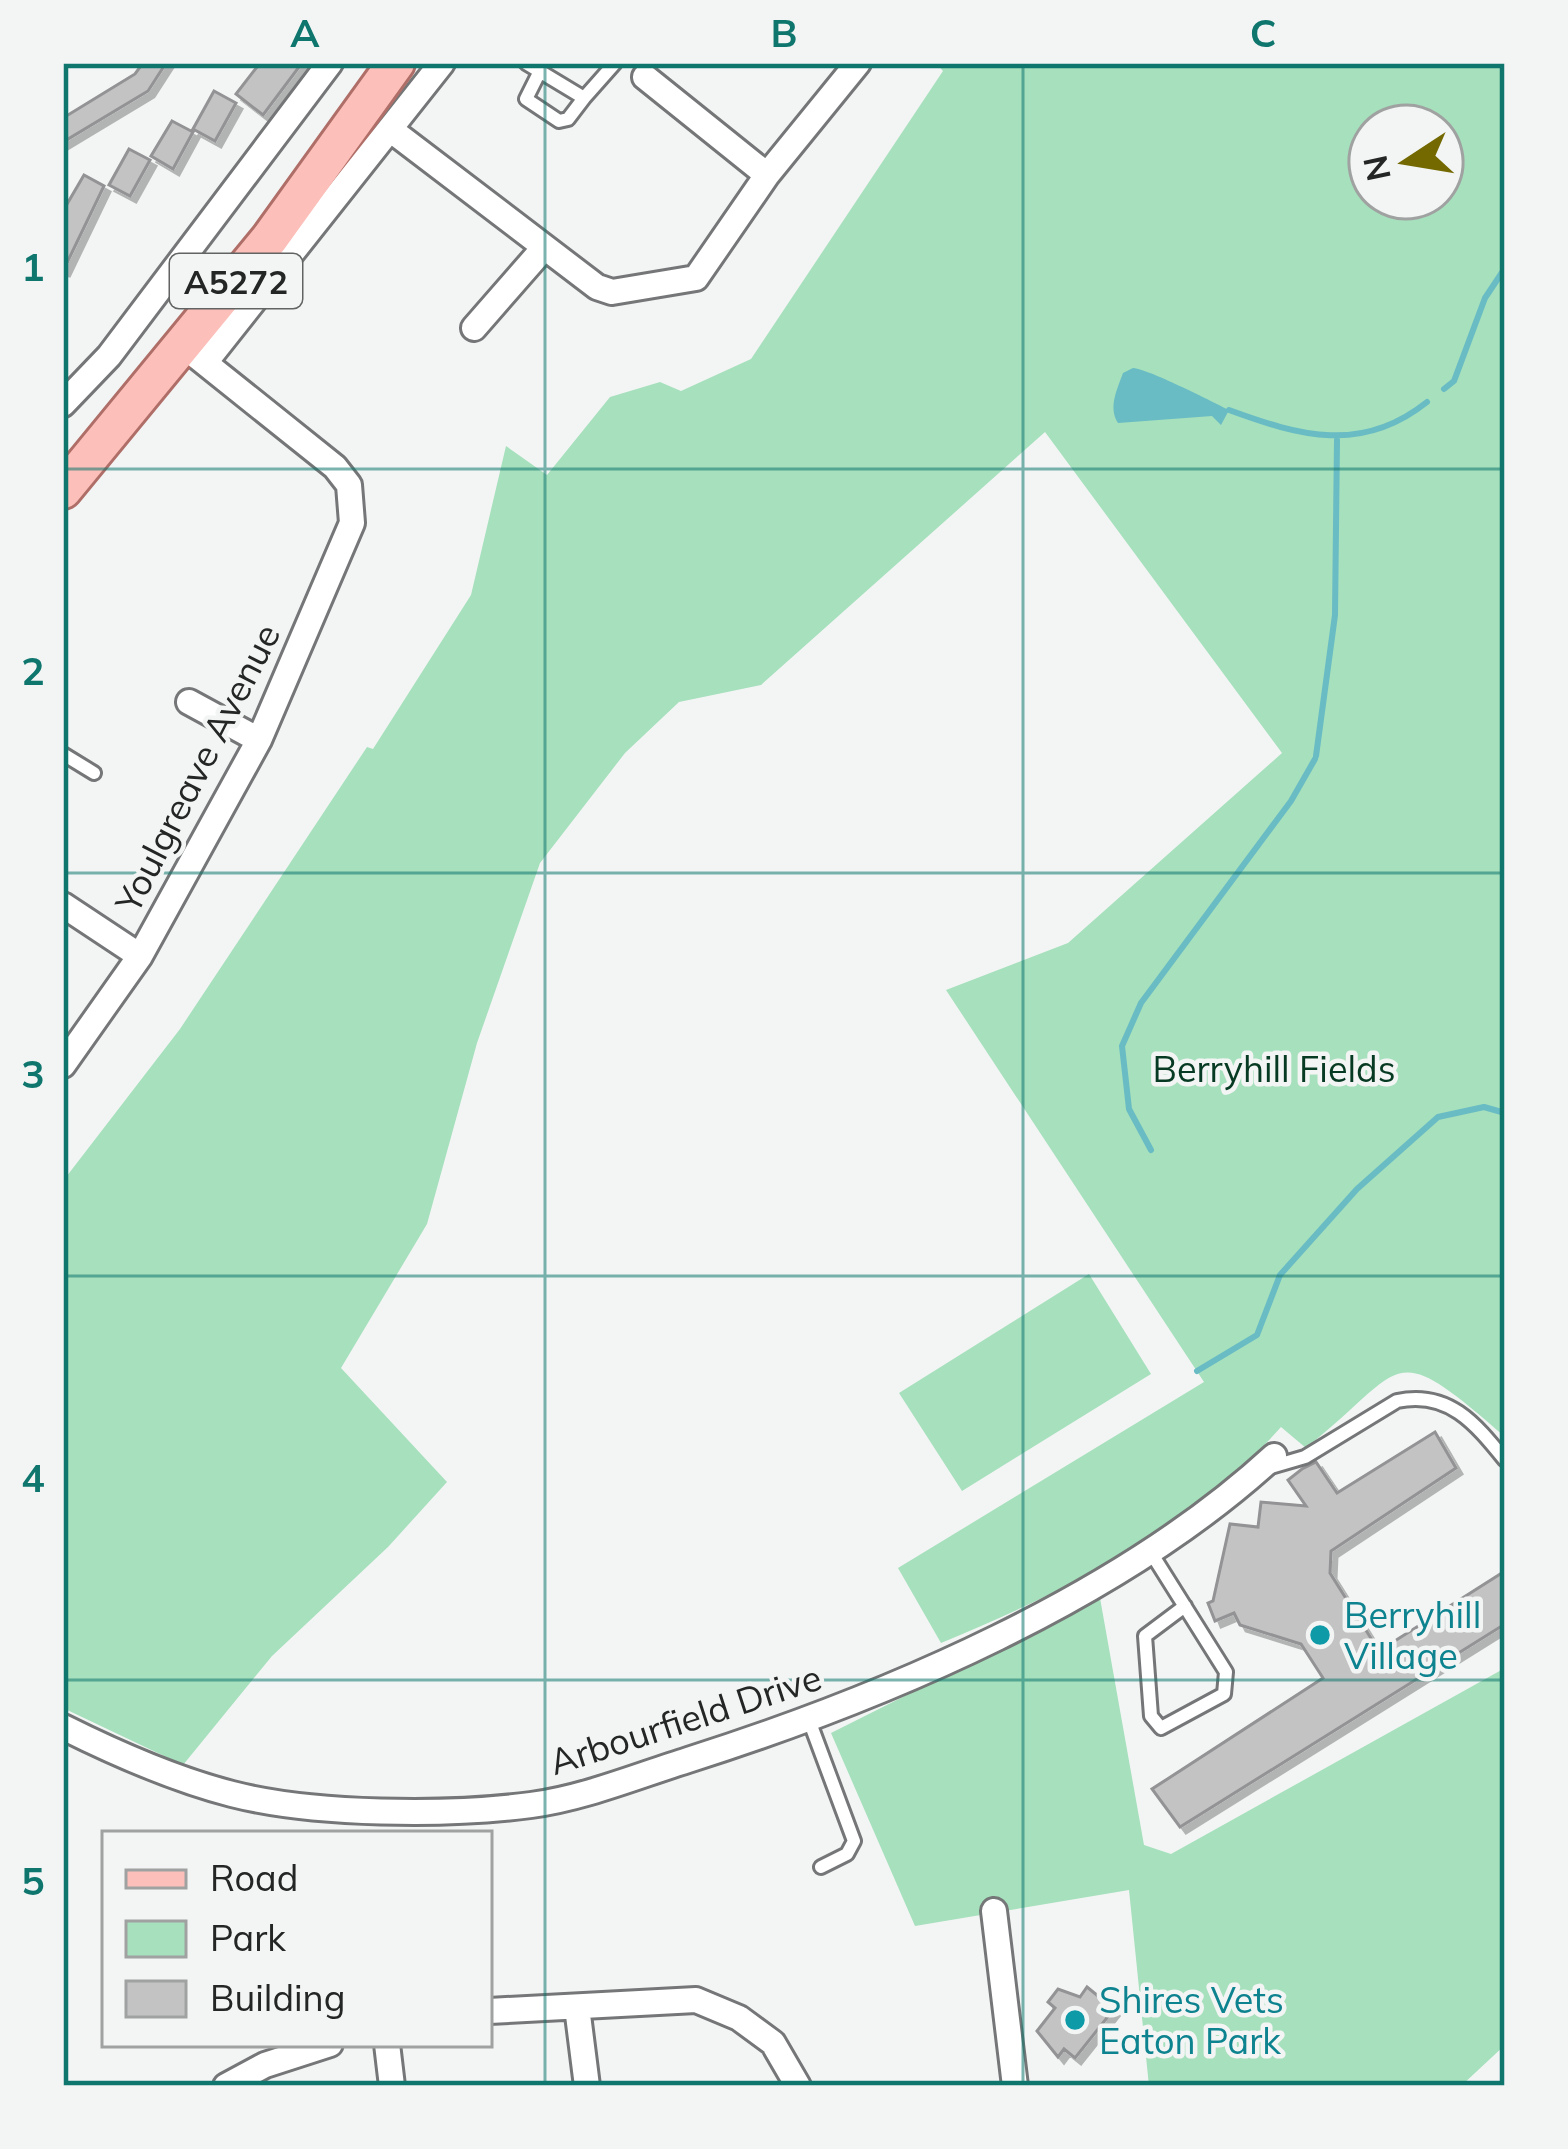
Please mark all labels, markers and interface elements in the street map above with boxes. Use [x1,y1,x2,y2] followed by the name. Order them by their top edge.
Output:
[290,8,320,57] text: A
[771,8,797,57] text: B
[1250,8,1276,57] text: C
[1346,102,1466,222] north arrow
[1354,152,1399,185] text: N
[21,242,45,291] text: 1
[170,254,302,308] road number: A5272
[104,616,289,921] street label: Youlgreave Avenue
[21,646,45,695] text: 2
[1152,1046,1396,1091] park label: Berryhill Fields
[21,1049,45,1098] text: 3
[21,1453,45,1502] text: 4
[1344,1592,1481,1678] place label: Berryhill Village
[1307,1622,1333,1648] marker: Berryhill Village
[543,1654,827,1784] street label: Arbourfield Drive
[102,1831,492,2047] legend
[210,1855,298,1900] text: Road
[21,1856,45,1905] text: 5
[210,1915,286,1960] text: Park
[210,1975,345,2020] text: Building
[1099,1977,1284,2063] place label: Shires Vets Eaton Park
[1062,2007,1088,2033] marker: Shires Vets Eaton Park

